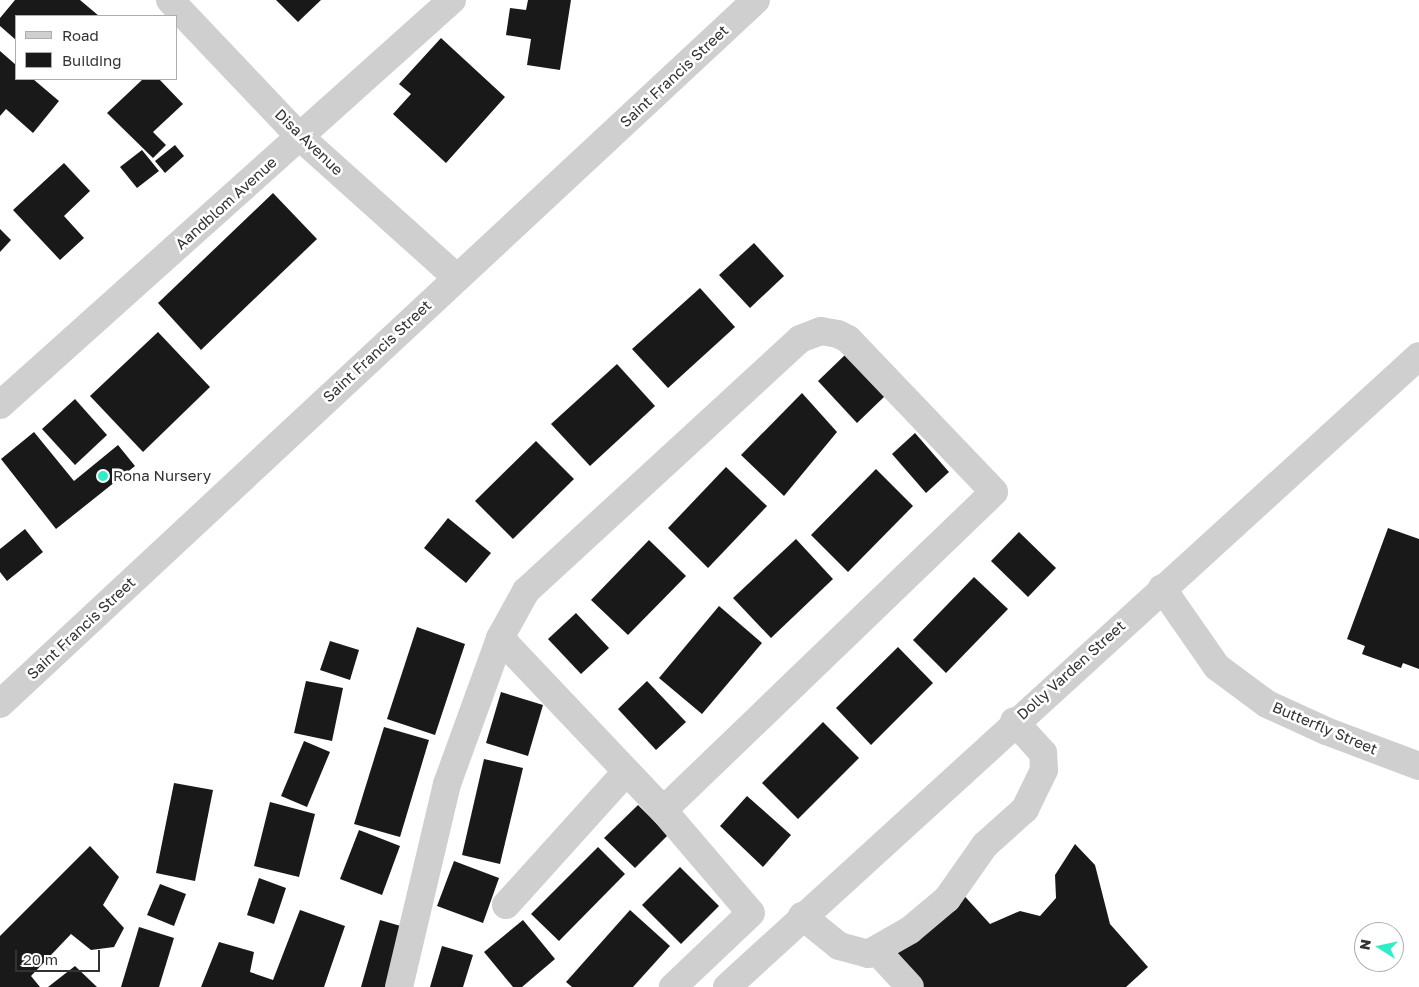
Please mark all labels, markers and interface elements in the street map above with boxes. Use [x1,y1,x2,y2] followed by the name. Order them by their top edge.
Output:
[15,15,178,80] legend
[616,21,732,131] street label: Saint Francis Street
[62,26,99,44] text: Road
[62,51,122,69] text: Building
[271,105,347,179] street label: Disa Avenue
[172,153,280,253] street label: Aandblom Avenue
[319,296,435,406] street label: Saint Francis Street
[113,467,211,485] place label: Rona Nursery
[97,470,109,482] marker: Rona Nursery
[23,573,139,683] street label: Saint Francis Street
[1013,617,1129,723] street label: Dolly Varden Street
[1270,698,1380,758] street label: Butterfly Street
[1354,922,1404,972] north arrow
[1355,938,1374,951] text: N
[18,940,102,972] scale bar
[23,950,58,968] text: 20 m

